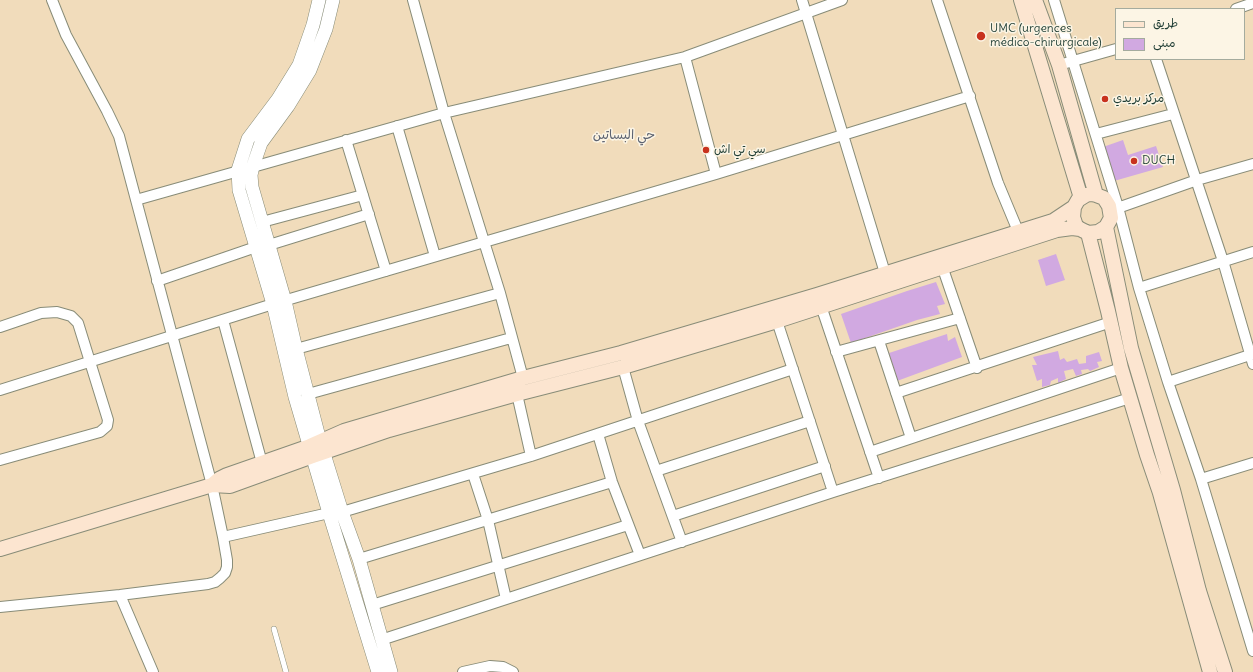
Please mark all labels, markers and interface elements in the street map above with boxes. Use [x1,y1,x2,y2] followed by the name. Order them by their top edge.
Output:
[1115,8,1245,60] legend
[1153,15,1178,30] text: طريق
[990,22,1102,50] place label: UMC (urgences médico-chirurgicale)
[975,30,987,42] marker: UMC (urgences médico-chirurgicale)
[1153,35,1176,50] text: مبنى
[1113,92,1164,106] place label: مركز بريدي
[1100,94,1110,104] marker: مركز بريدي
[593,127,655,143] district label: حي البساتين
[714,143,766,157] place label: سي تي اش
[701,145,711,155] marker: سي تي اش
[1142,154,1175,168] place label: DUCH
[1129,156,1139,166] marker: DUCH

